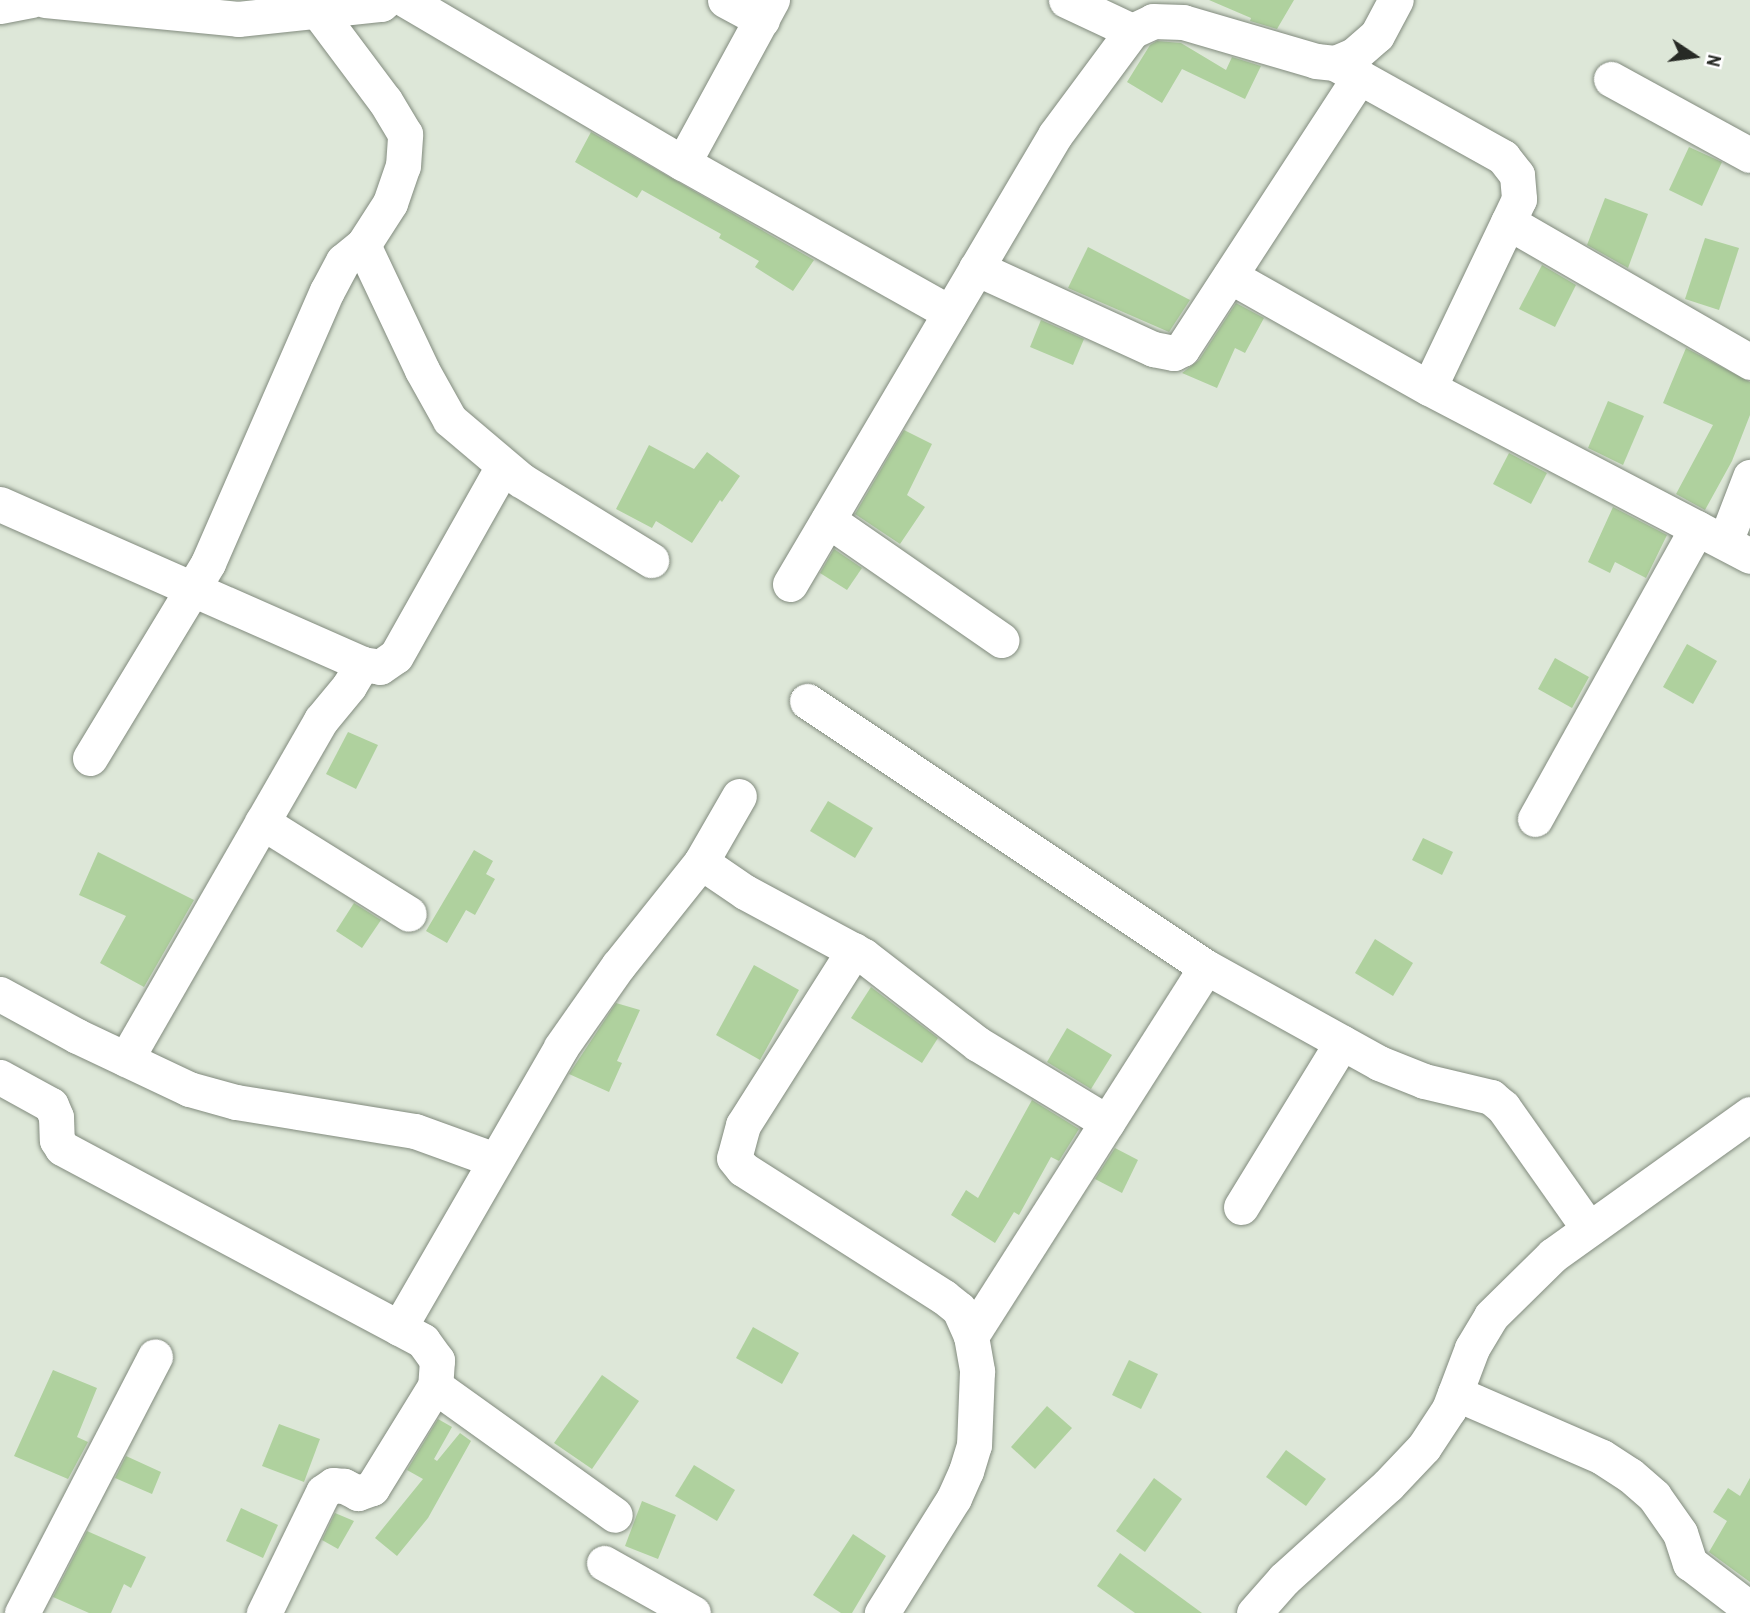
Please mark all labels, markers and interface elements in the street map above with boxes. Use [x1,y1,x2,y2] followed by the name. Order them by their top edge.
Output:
[1659,21,1729,91] north arrow
[1701,52,1728,69] text: N

